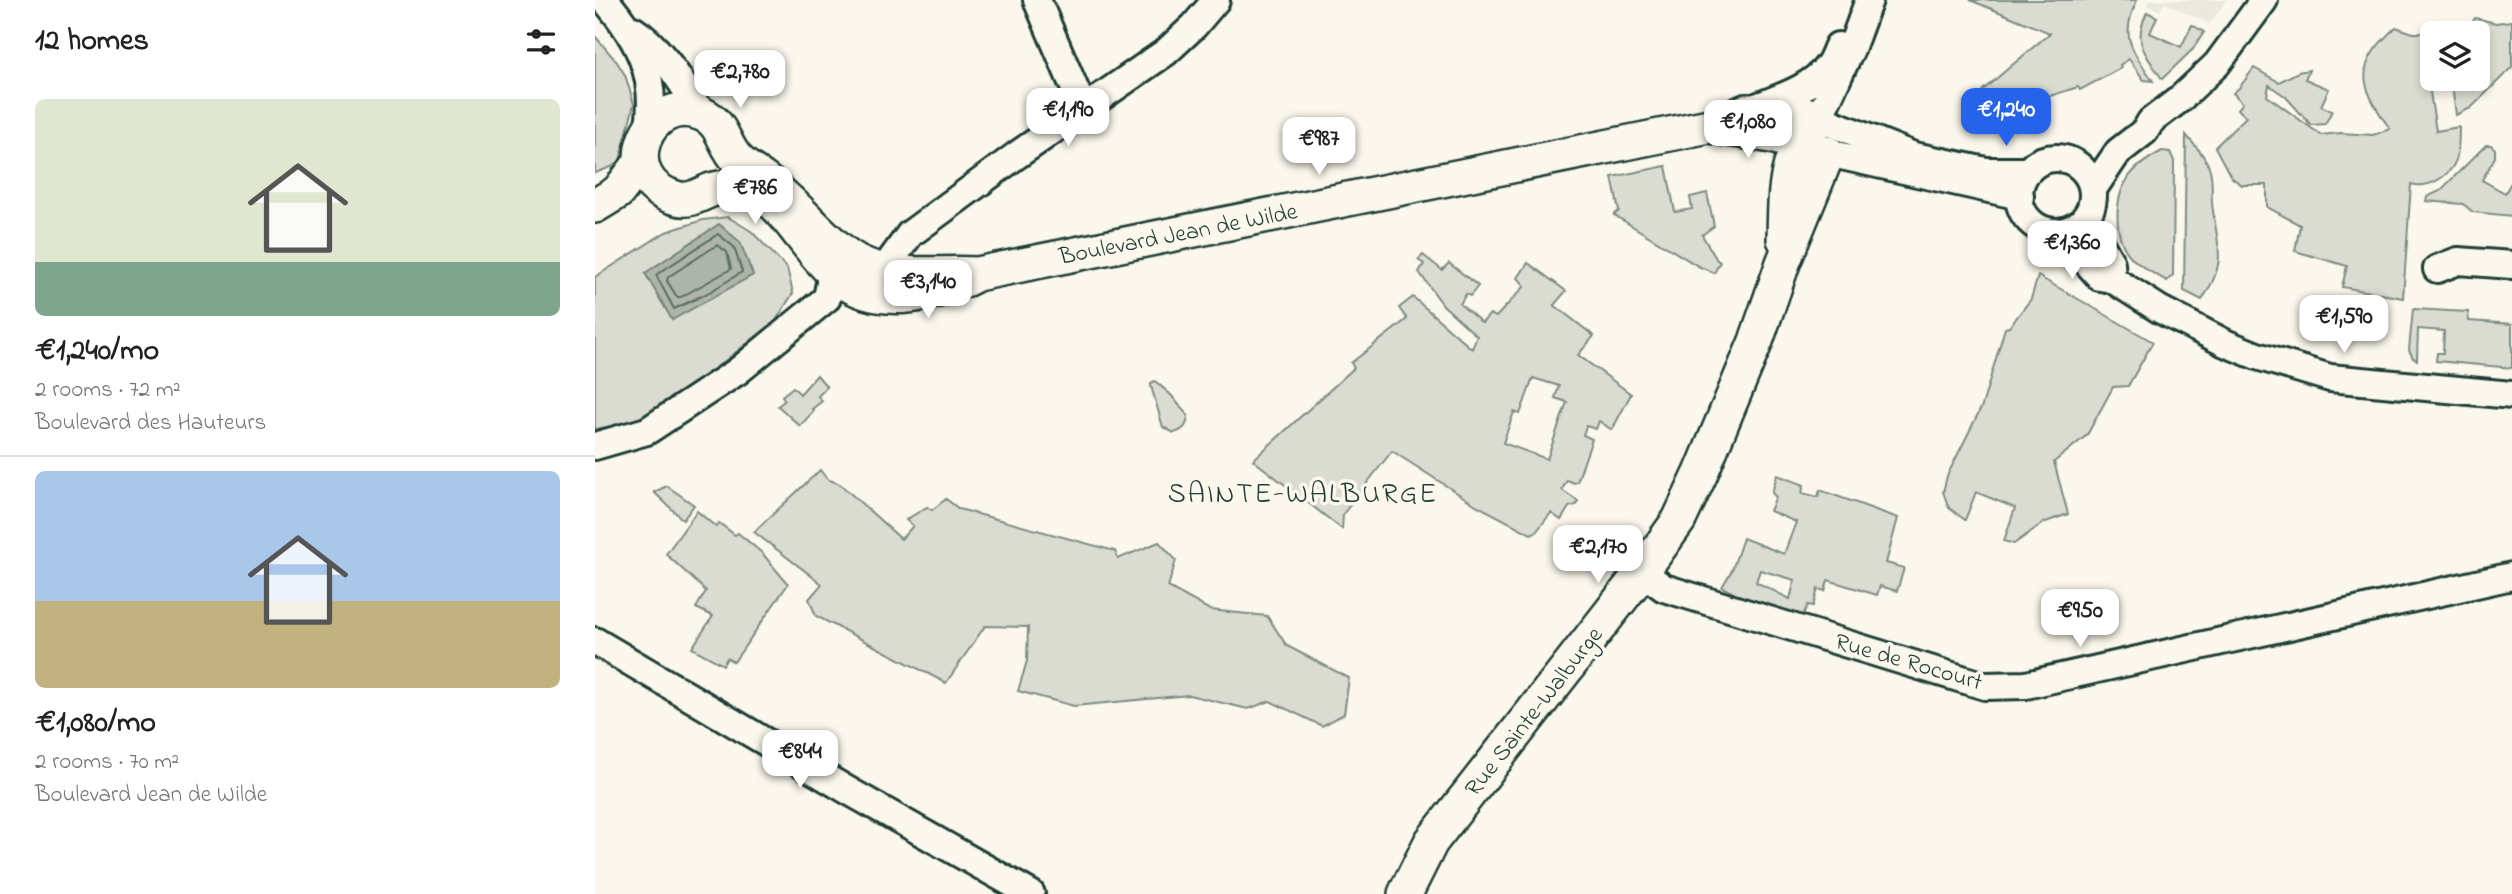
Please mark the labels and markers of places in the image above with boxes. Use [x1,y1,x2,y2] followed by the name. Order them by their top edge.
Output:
[683,50,797,110] pin: €2,780
[1011,88,1125,148] pin: €1,190
[1949,88,2063,148] pin: €1,240
[1691,100,1805,160] pin: €1,080
[1278,118,1360,177] pin: €987
[714,166,796,226] pin: €786
[2015,222,2129,281] pin: €1,360
[871,260,985,320] pin: €3,140
[2287,296,2401,355] pin: €1,590
[1541,526,1655,585] pin: €2,170
[2039,590,2121,649] pin: €950
[759,730,841,790] pin: €844

